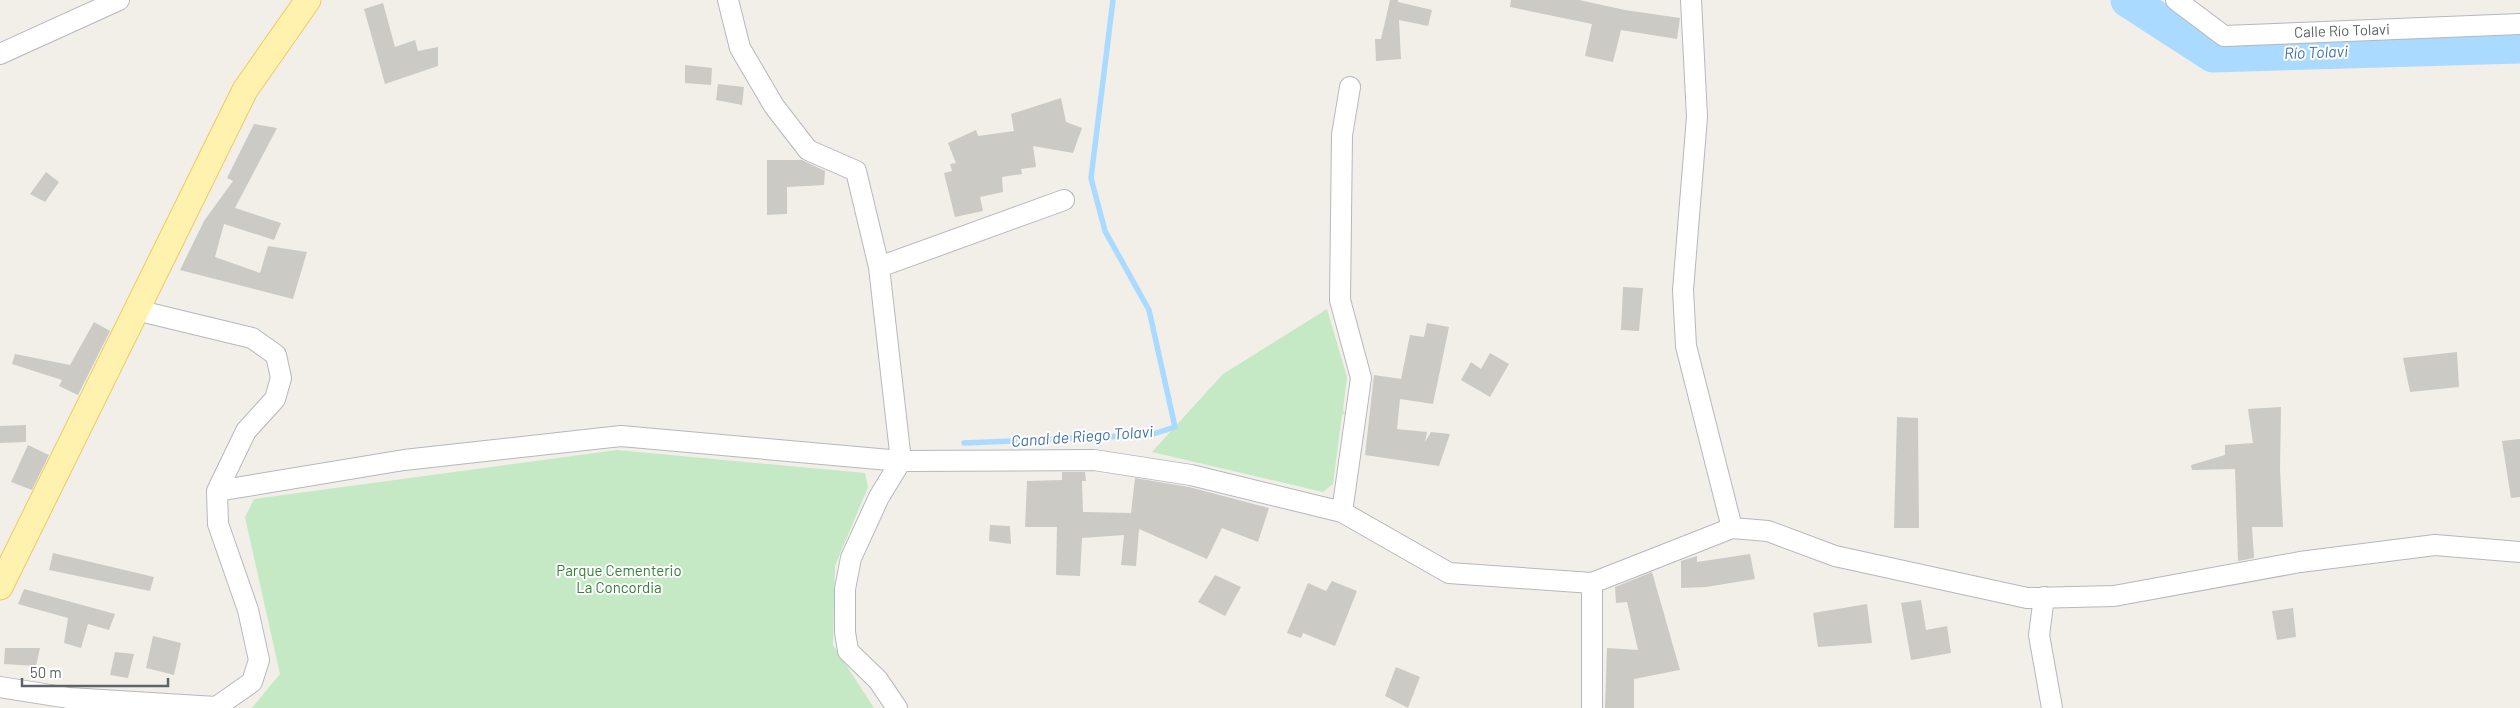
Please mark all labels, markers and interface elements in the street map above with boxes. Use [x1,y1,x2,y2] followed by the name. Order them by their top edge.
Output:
[2294,19,2390,41] street label: Calle Río Tolavi
[2284,41,2348,62] water label: Río Tolavi
[1010,421,1154,450] water label: Canal de Riego Tolavi
[556,561,682,596] park label: Parque Cementerio La Concordia
[22,656,169,688] scale bar
[30,663,62,681] text: 50 m

